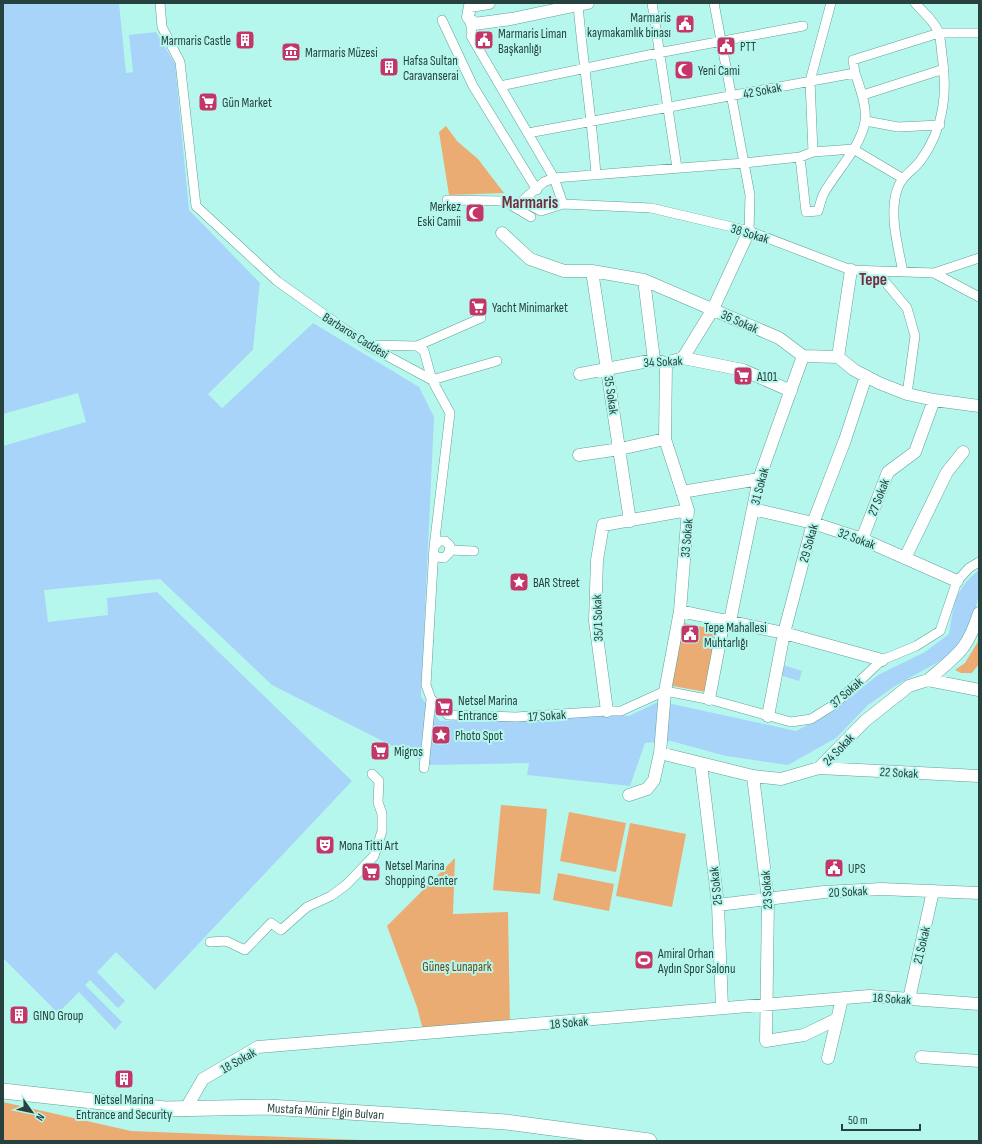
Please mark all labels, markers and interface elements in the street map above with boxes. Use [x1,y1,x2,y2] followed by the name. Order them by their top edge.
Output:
[587,10,671,41] place label: Marmaris kaymakamlık binası
[674,13,696,35] public building icon: Marmaris kaymakamlık binası
[498,26,567,57] place label: Marmaris Liman Başkanlığı
[234,29,256,51] building icon: Marmaris Castle
[473,29,495,51] public building icon: Marmaris Liman Başkanlığı
[161,33,231,49] place label: Marmaris Castle
[715,35,737,57] public building icon: PTT
[740,39,756,55] place label: PTT
[280,41,302,63] museum icon: Marmaris Müzesi
[305,45,378,61] place label: Marmaris Müzesi
[403,53,459,84] place label: Hafsa Sultan Caravanserai
[378,56,400,78] building icon: Hafsa Sultan Caravanserai
[673,59,695,81] mosque icon: Yeni Cami
[698,63,740,79] place label: Yeni Cami
[742,79,783,103] street label: 42 Sokak
[197,91,219,113] supermarket icon: Gün Market
[222,95,272,111] place label: Gün Market
[502,193,559,213] district label: Marmaris
[417,199,461,230] place label: Merkez Eski Camii
[464,202,486,224] mosque icon: Merkez Eski Camii
[729,221,771,247] street label: 38 Sokak
[859,270,887,290] district label: Tepe
[467,296,489,318] supermarket icon: Yacht Minimarket
[492,300,568,316] place label: Yacht Minimarket
[718,307,761,337] street label: 36 Sokak
[319,309,391,362] street label: Barbaros Caddesi
[643,353,683,371] street label: 34 Sokak
[732,365,754,387] supermarket icon: A101
[756,369,778,385] place label: A101
[600,375,622,415] street label: 35 Sokak
[747,466,773,507] street label: 31 Sokak
[865,476,893,518] street label: 27 Sokak
[677,518,697,558] street label: 33 Sokak
[796,522,822,564] street label: 29 Sokak
[836,525,878,553] street label: 32 Sokak
[508,571,530,593] place icon: BAR Street
[533,575,580,591] place label: BAR Street
[589,594,607,642] street label: 35/1 Sokak
[704,620,767,651] place label: Tepe Mahallesi Muhtarlığı
[679,623,701,645] public building icon: Tepe Mahallesi Muhtarlığı
[827,674,866,711] street label: 37 Sokak
[458,693,518,724] place label: Netsel Marina Entrance
[433,696,455,718] supermarket icon: Netsel Marina Entrance
[528,707,566,725] street label: 17 Sokak
[430,724,452,746] place icon: Photo Spot
[455,728,503,744] place label: Photo Spot
[820,730,858,769] street label: 24 Sokak
[369,740,391,762] supermarket icon: Migros
[394,744,423,760] place label: Migros
[879,764,919,782] street label: 22 Sokak
[314,834,336,856] theatre icon: Mona Titti Art
[339,838,399,854] place label: Mona Titti Art
[823,857,845,879] public building icon: UPS
[385,858,458,889] place label: Netsel Marina Shopping Center
[360,861,382,883] supermarket icon: Netsel Marina Shopping Center
[848,861,866,877] place label: UPS
[706,866,726,906] street label: 25 Sokak
[758,870,776,910] street label: 23 Sokak
[828,883,868,901] street label: 20 Sokak
[910,925,934,965] street label: 21 Sokak
[657,946,735,977] place label: Amiral Orhan Aydın Spor Salonu
[633,949,655,971] sports icon: Amiral Orhan Aydın Spor Salonu
[422,959,492,975] park label: Güneş Lunapark
[872,990,912,1008] street label: 18 Sokak
[8,1004,30,1026] building icon: GINO Group
[33,1008,84,1024] place label: GINO Group
[549,1013,589,1033] street label: 18 Sokak
[218,1045,259,1077] street label: 18 Sokak
[113,1068,135,1090] building icon: Netsel Marina Entrance and Security
[12,1092,52,1132] north arrow
[76,1092,172,1123] place label: Netsel Marina Entrance and Security
[267,1100,385,1123] street label: Mustafa Münir Elgin Bulvarı
[842,1106,920,1132] scale bar
[33,1111,47,1123] text: N
[848,1113,868,1128] text: 50 m

